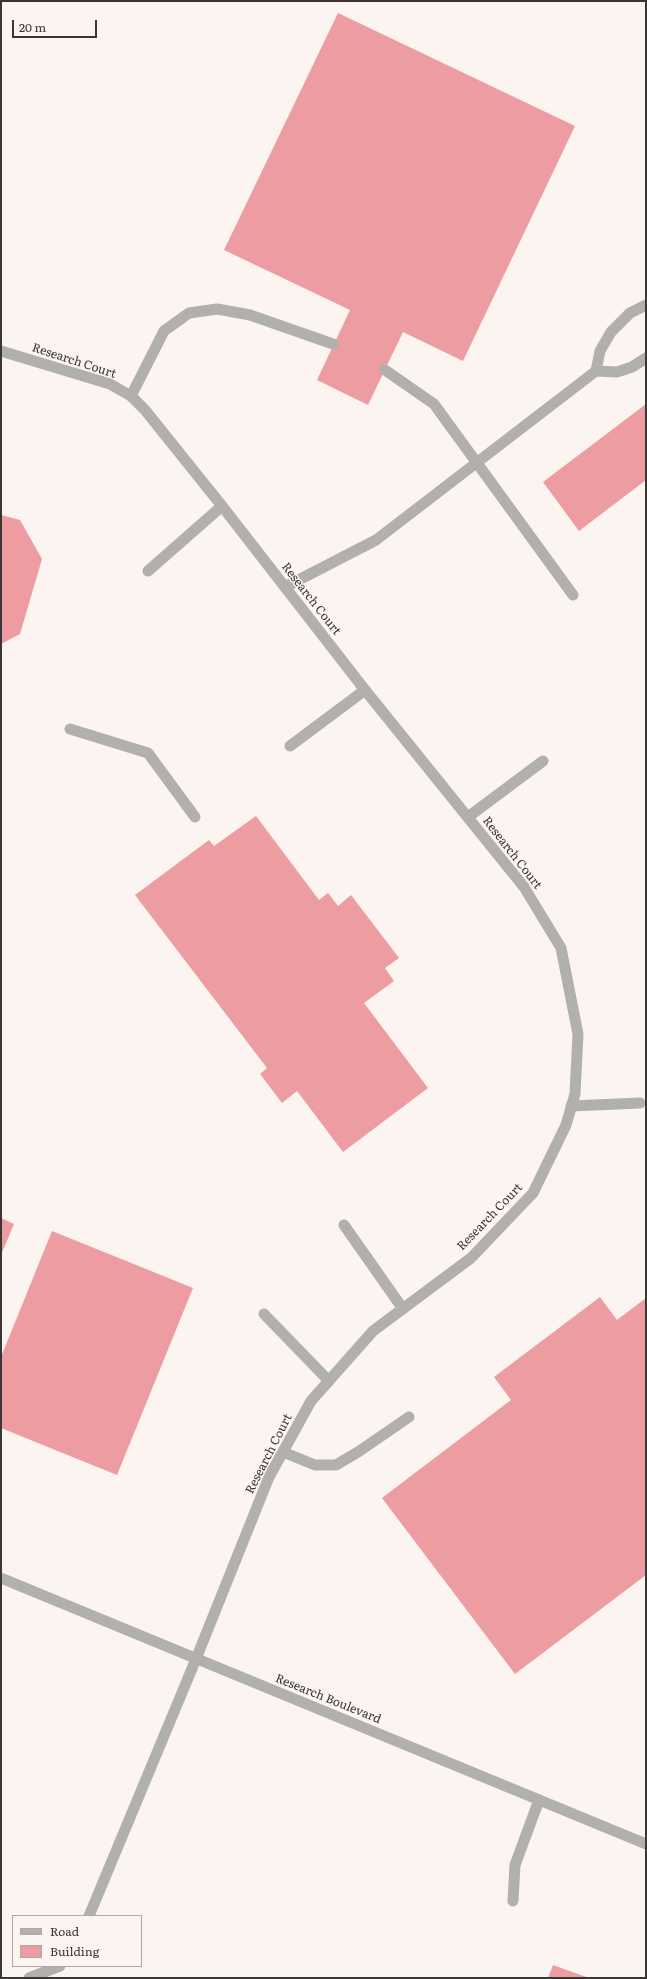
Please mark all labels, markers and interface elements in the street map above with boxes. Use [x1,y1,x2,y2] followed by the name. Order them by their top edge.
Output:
[14,12,99,38] scale bar
[19,18,46,36] text: 20 m
[30,341,118,381] street label: Research Court
[278,560,344,638] street label: Research Court
[479,814,545,892] street label: Research Court
[454,1180,526,1254] street label: Research Court
[243,1412,295,1496] street label: Research Court
[273,1671,383,1727] street label: Research Boulevard
[12,1915,142,1967] legend
[50,1922,79,1940] text: Road
[50,1942,99,1960] text: Building

